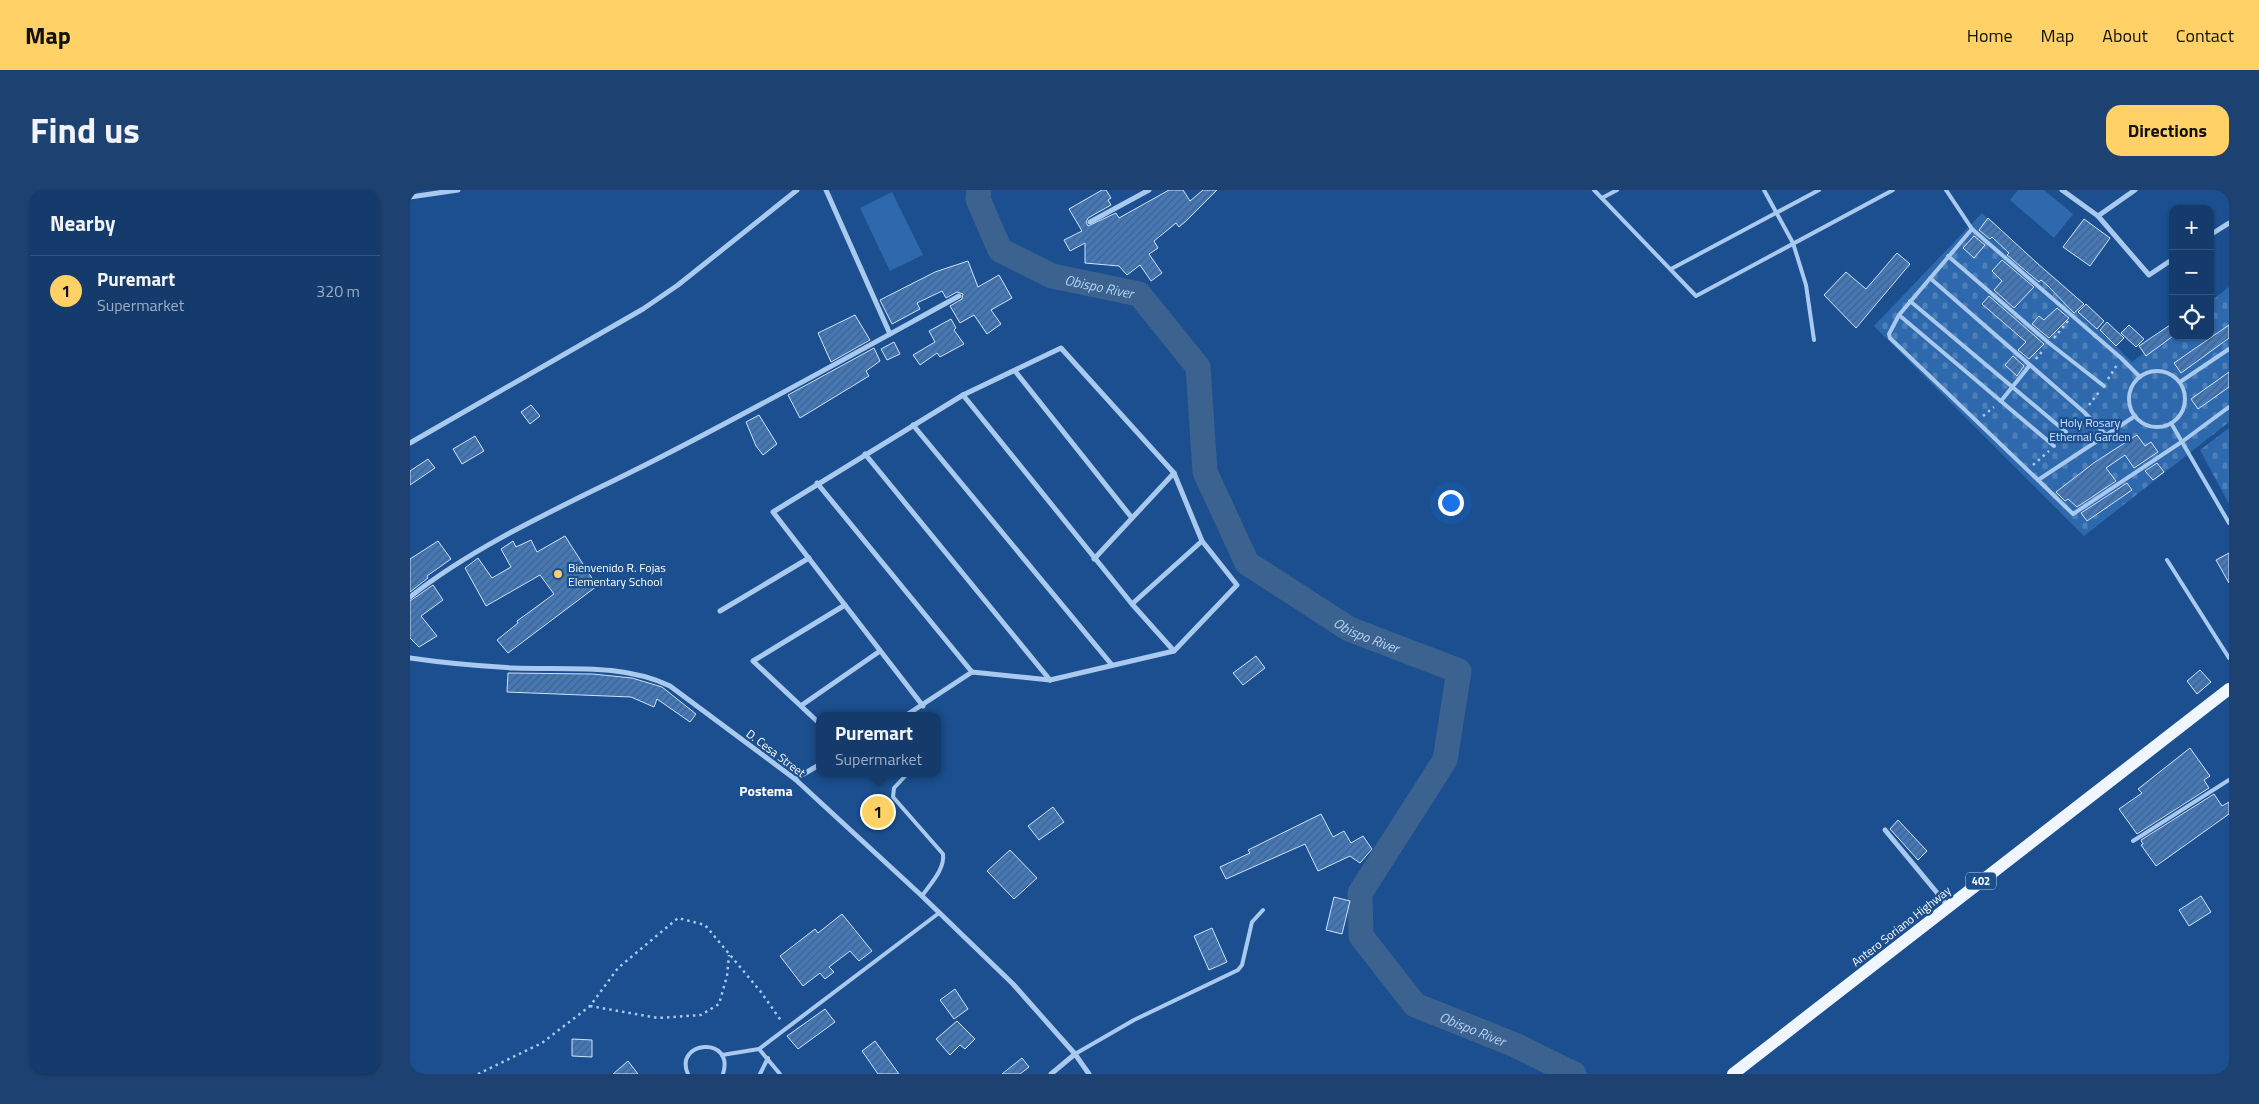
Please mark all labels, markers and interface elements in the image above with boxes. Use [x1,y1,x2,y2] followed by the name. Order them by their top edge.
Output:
[25,17,71,53] text: Map
[1967,22,2013,49] text: Home
[2041,22,2074,49] text: Map
[2102,22,2148,49] text: About
[2176,22,2234,49] text: Contact
[30,103,140,157] text: Find us
[2106,105,2229,156] button: Directions
[2169,205,2214,340] map controls
[2169,205,2214,250] button: +
[50,207,115,239] text: Nearby
[2169,250,2214,295] button: −
[97,264,175,293] text: Puremart
[1063,268,1137,303] water label: Obispo River
[62,279,70,303] text: 1
[316,279,360,303] text: 320 m
[97,293,184,317] text: Supermarket
[2169,295,2214,340] button: locate
[2049,413,2131,446] park label: Holy Rosary Ethernal Garden
[1438,490,1464,516] your location
[568,558,666,591] place label: Bienvenido R. Fojas Elementary School
[552,568,564,580] marker: Bienvenido R. Fojas Elementary School
[1330,611,1404,658] water label: Obispo River
[816,712,941,777] popup
[835,718,913,747] text: Puremart
[742,724,810,782] street label: D. Cesa Street
[835,747,922,771] text: Supermarket
[739,780,793,801] district label: Postema
[862,793,894,831] pin: 1
[1966,872,1996,889] road number: 402
[1847,881,1955,971] street label: Antero Soriano Highway
[1437,1005,1511,1051] water label: Obispo River

